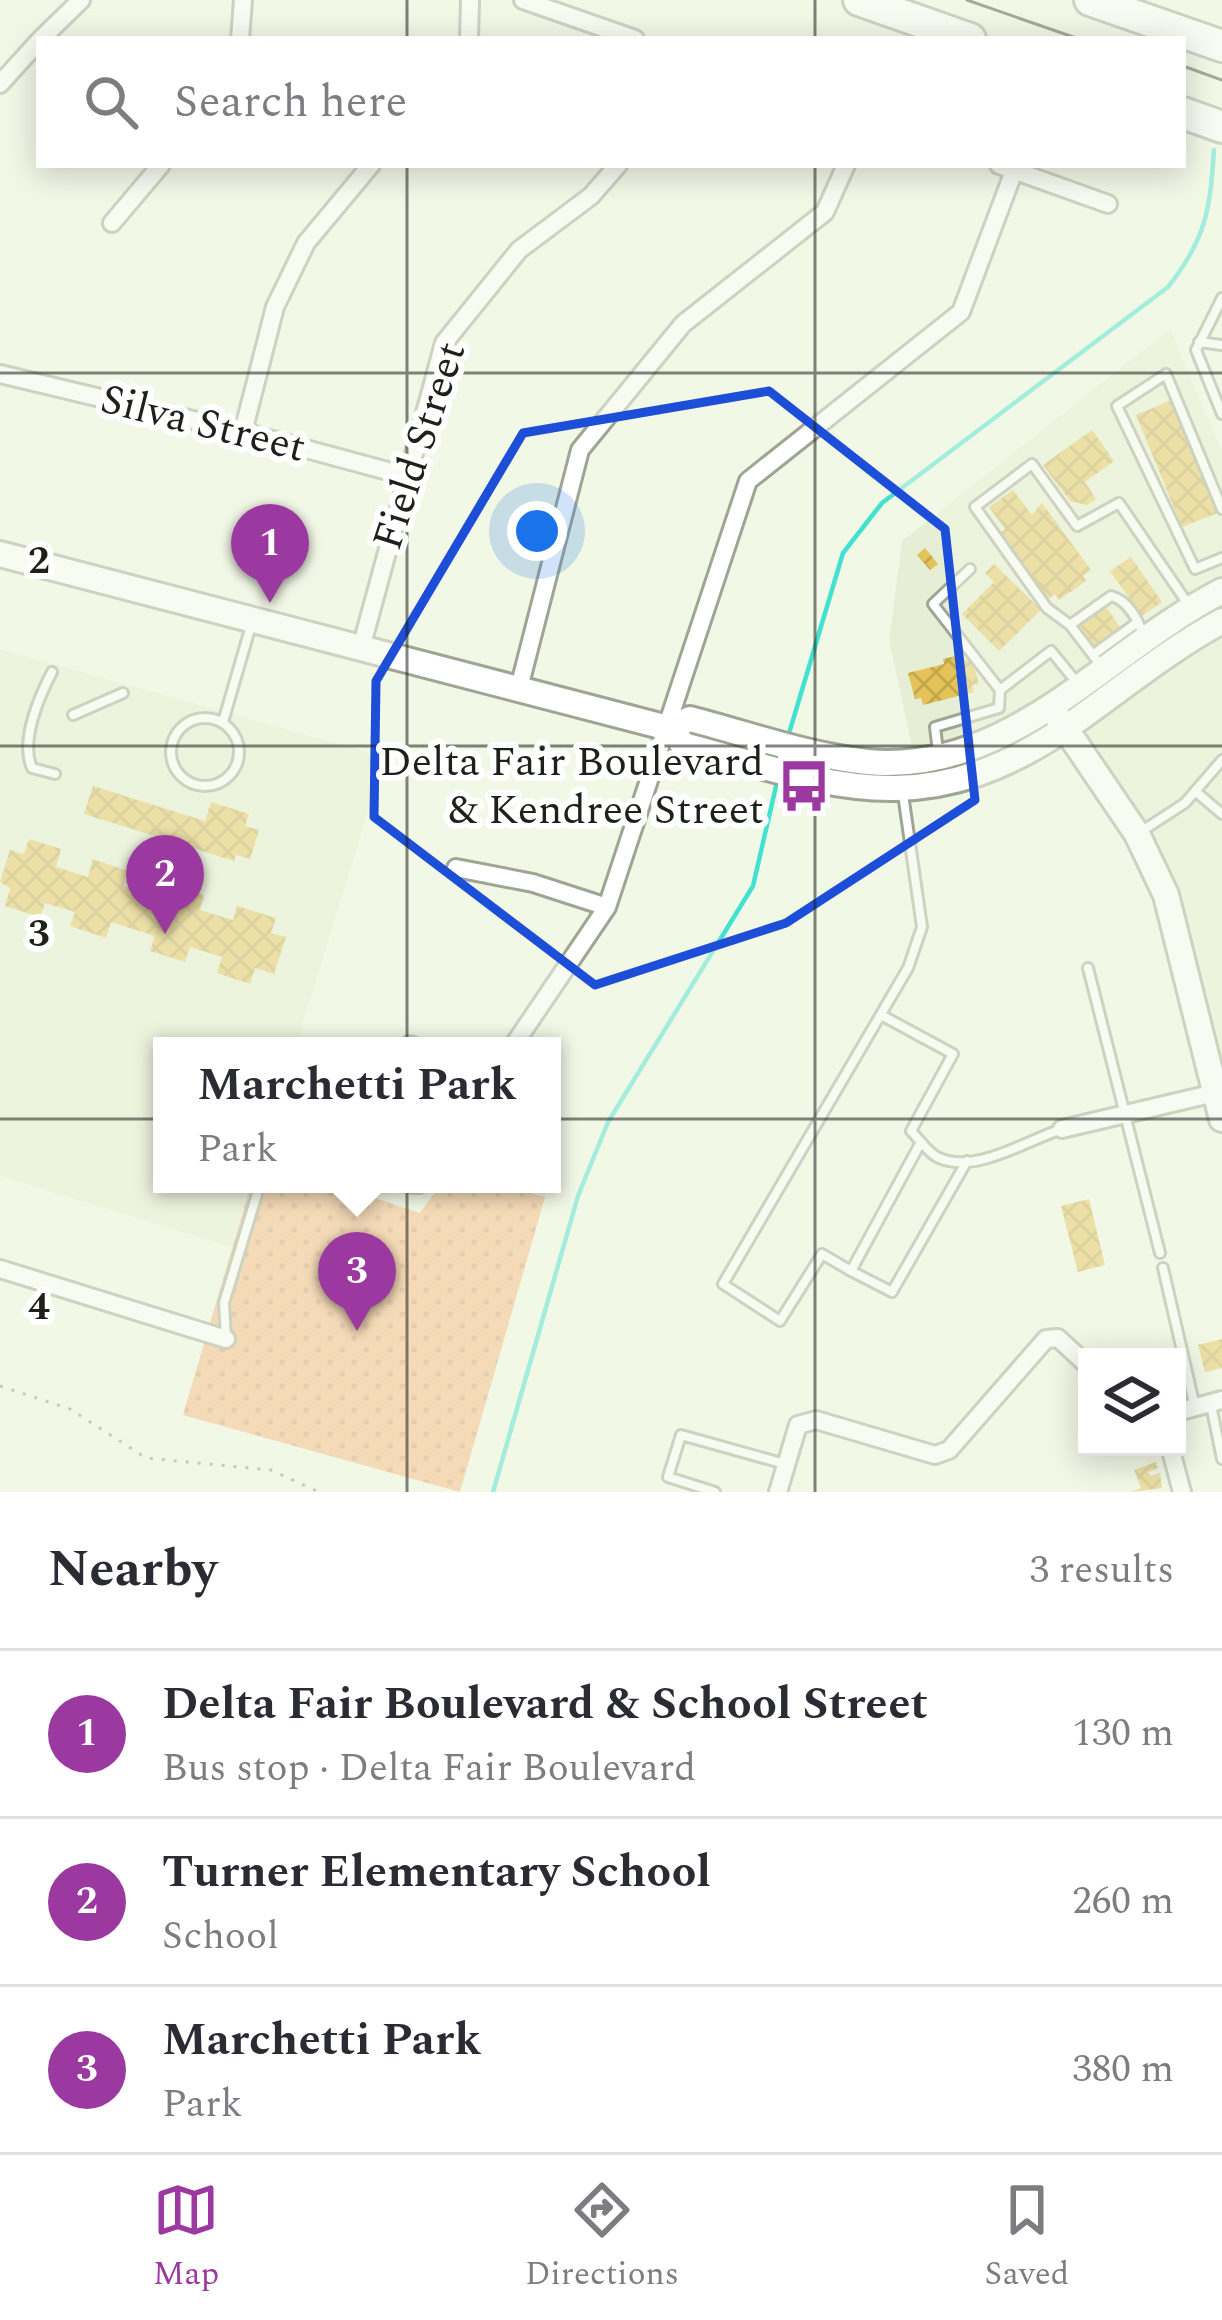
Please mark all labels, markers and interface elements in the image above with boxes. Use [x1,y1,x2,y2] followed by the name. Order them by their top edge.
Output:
[36,36,1186,168] search box
[174,68,407,137] text: Search here
[78,69,144,135] icon: search
[357,334,483,558] street label: Field Street
[94,368,312,480] street label: Silva Street
[507,501,567,561] your location
[231,504,309,603] pin: 1
[28,532,50,591] text: 2
[379,731,764,842] place label: Delta Fair Boulevard & Kendree Street
[775,757,833,815] bus stop icon: Delta Fair Boulevard & Kendree Street
[126,835,204,934] pin: 2
[28,905,50,964] text: 3
[153,1037,561,1193] popup
[197,1051,517,1120] text: Marchetti Park
[197,1120,278,1179] text: Park
[318,1232,396,1331] pin: 3
[28,1278,50,1337] text: 4
[1078,1348,1186,1456] map controls
[1078,1348,1186,1456] button: layers
[48,1531,217,1609] text: Nearby
[1030,1541,1174,1600] text: 3 results
[162,1670,928,1739] text: Delta Fair Boulevard & School Street
[76,1704,98,1763] text: 1
[1072,1704,1174,1763] text: 130 m
[162,1739,696,1798] text: Bus stop · Delta Fair Boulevard
[162,1838,711,1907] text: Turner Elementary School
[76,1872,98,1931] text: 2
[1072,1872,1174,1931] text: 260 m
[162,1907,279,1966] text: School
[162,2006,481,2075] text: Marchetti Park
[76,2040,98,2099] text: 3
[1072,2040,1174,2099] text: 380 m
[162,2075,242,2134] text: Park
[153,2177,219,2299] tab: Map
[525,2177,679,2299] tab: Directions
[985,2177,1069,2299] tab: Saved

